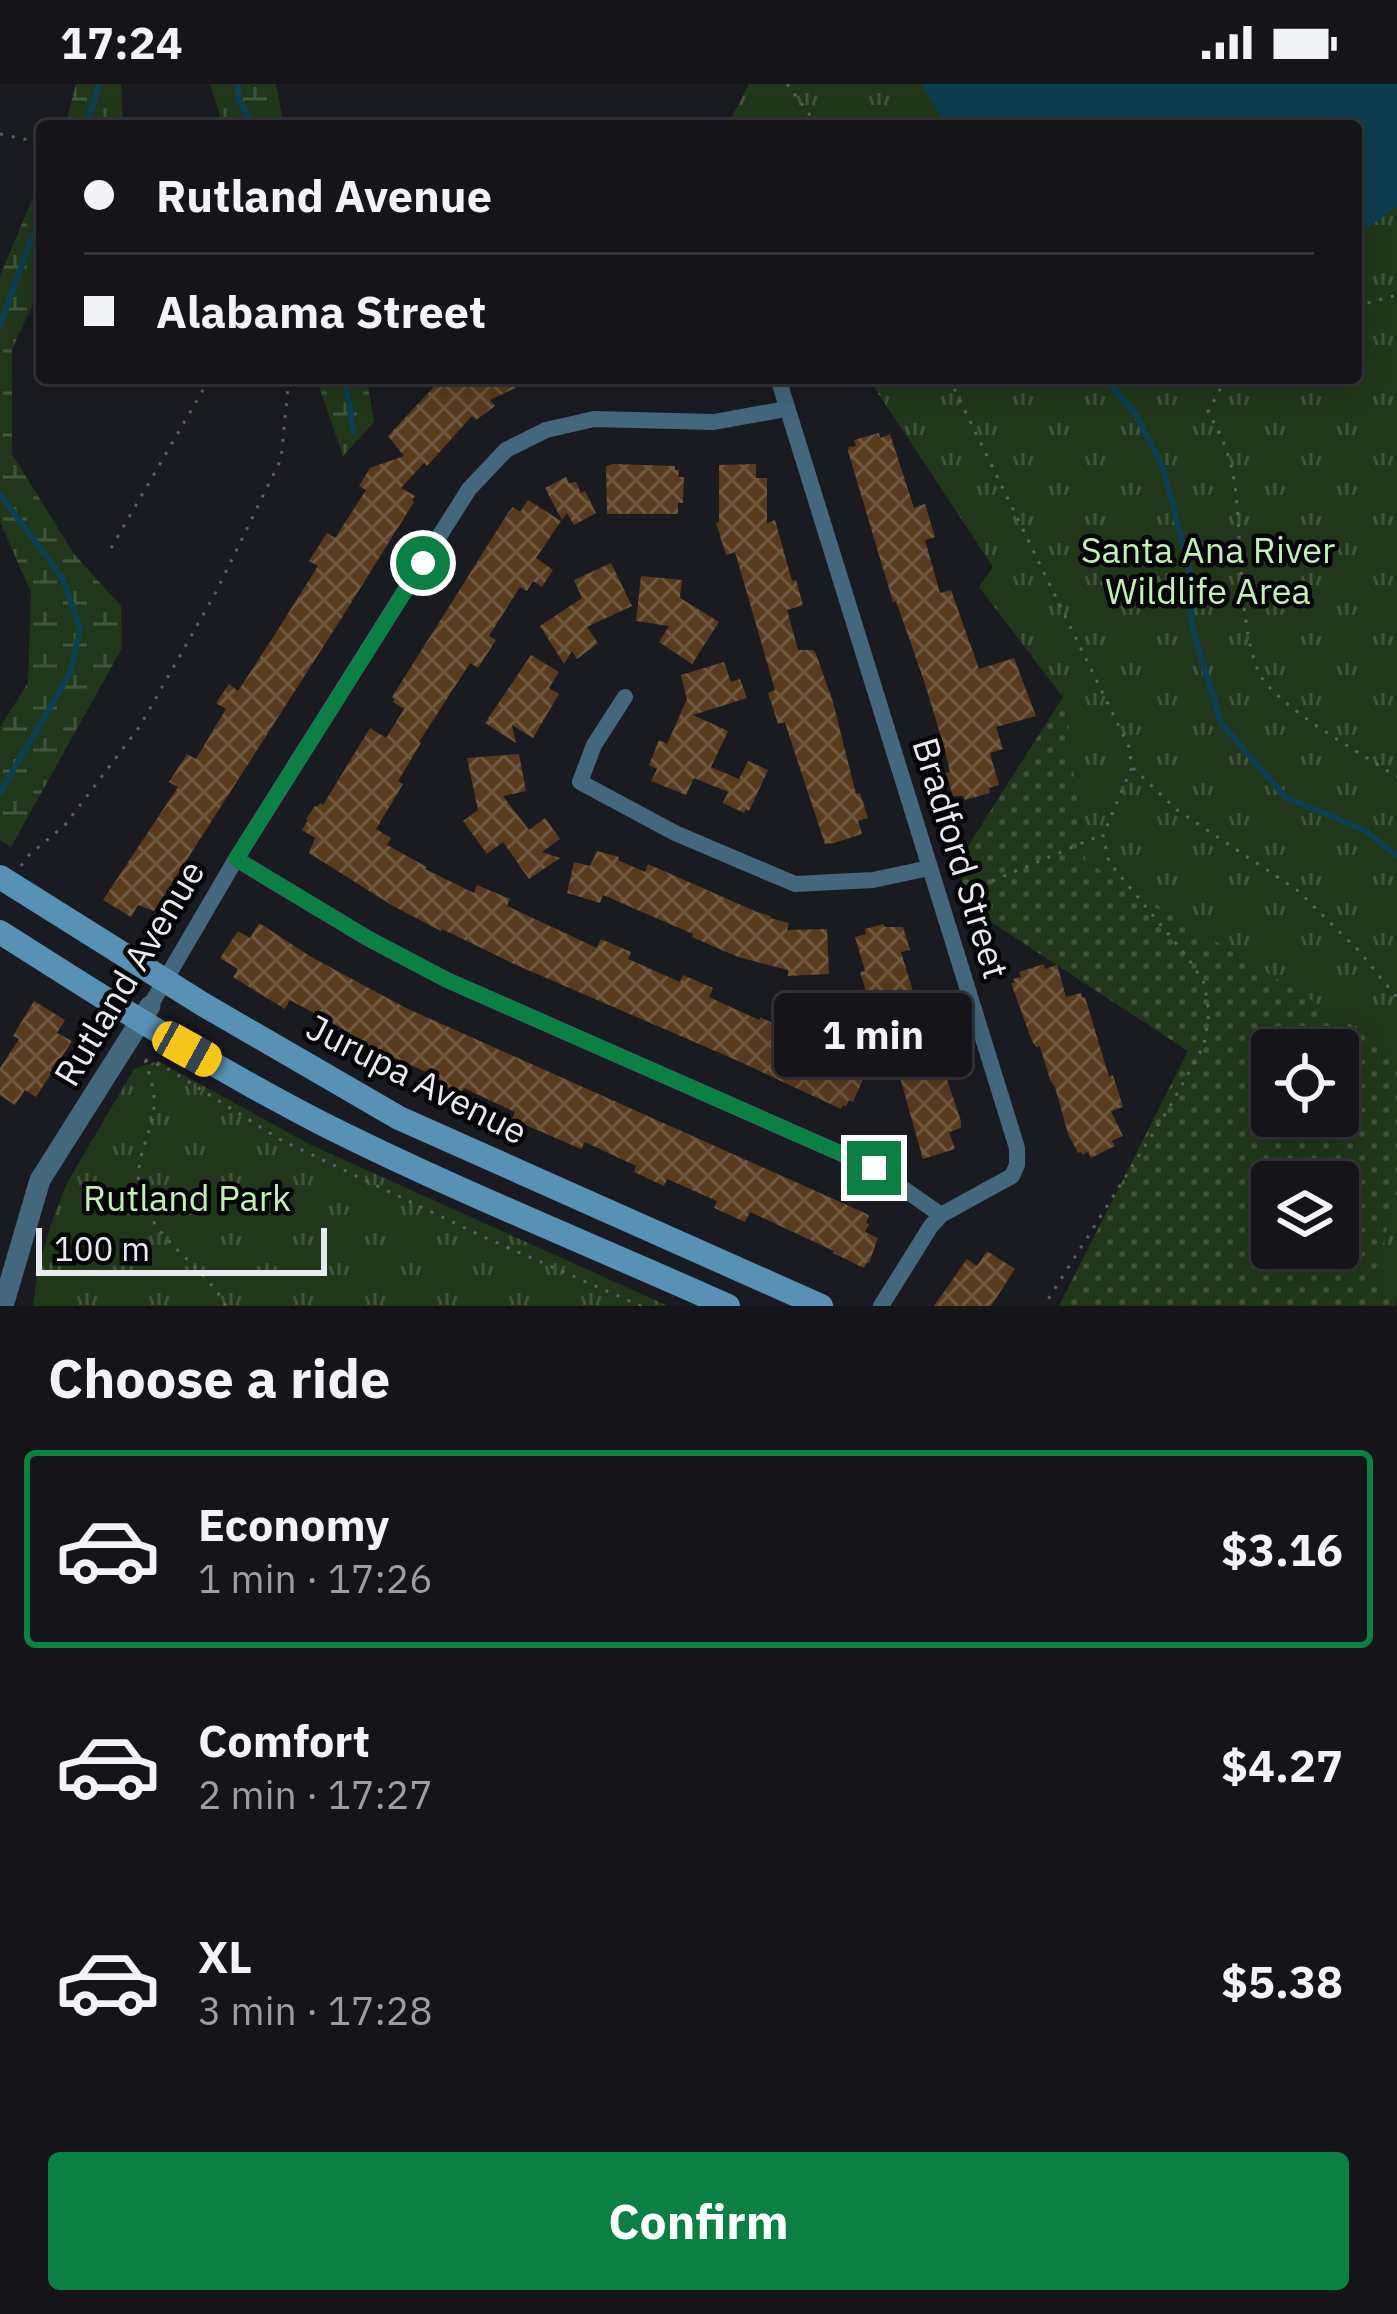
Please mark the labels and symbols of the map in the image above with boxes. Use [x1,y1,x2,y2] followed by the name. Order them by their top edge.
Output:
[1081,526,1335,614] park label: Santa Ana River Wildlife Area
[396,536,450,590] route start
[903,732,1020,984] street label: Bradford Street
[43,851,214,1094] street label: Rutland Avenue
[775,994,973,1078] callout: 1 min
[299,1003,535,1154] street label: Jurupa Avenue
[147,1016,227,1082] car
[847,1141,901,1195] route end
[83,1174,291,1221] park label: Rutland Park
[36,1222,327,1275] scale bar

